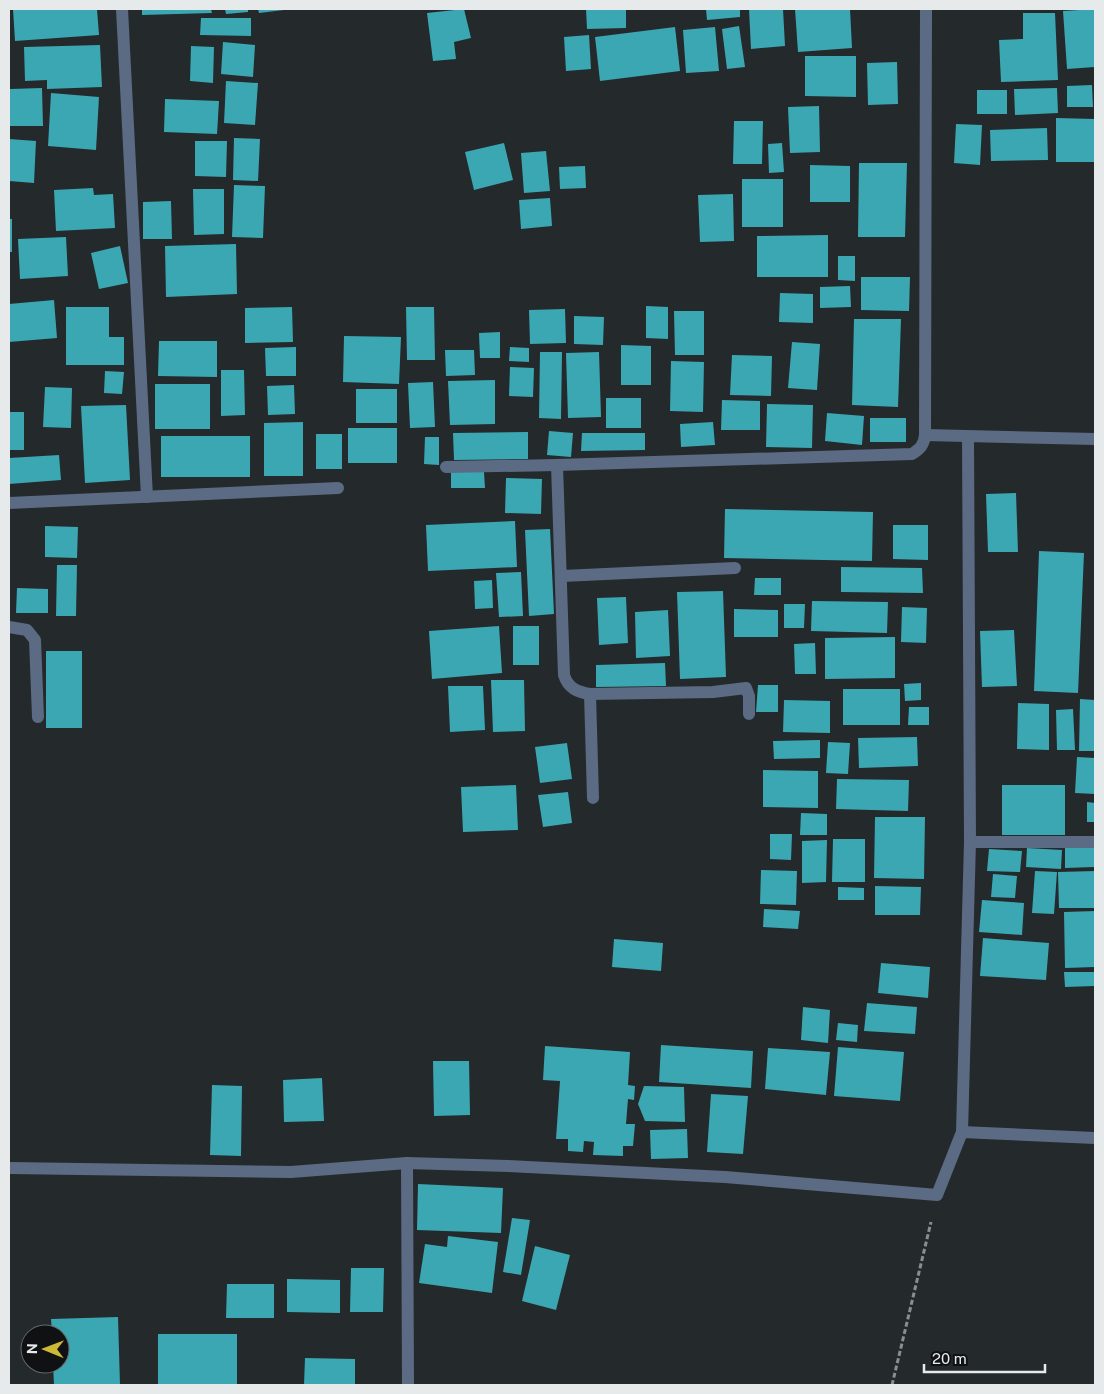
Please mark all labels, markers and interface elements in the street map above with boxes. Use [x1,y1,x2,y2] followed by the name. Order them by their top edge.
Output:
[20,1324,70,1374] north arrow
[924,1342,1045,1374] scale bar
[24,1343,40,1354] text: N
[932,1350,967,1367] text: 20 m

